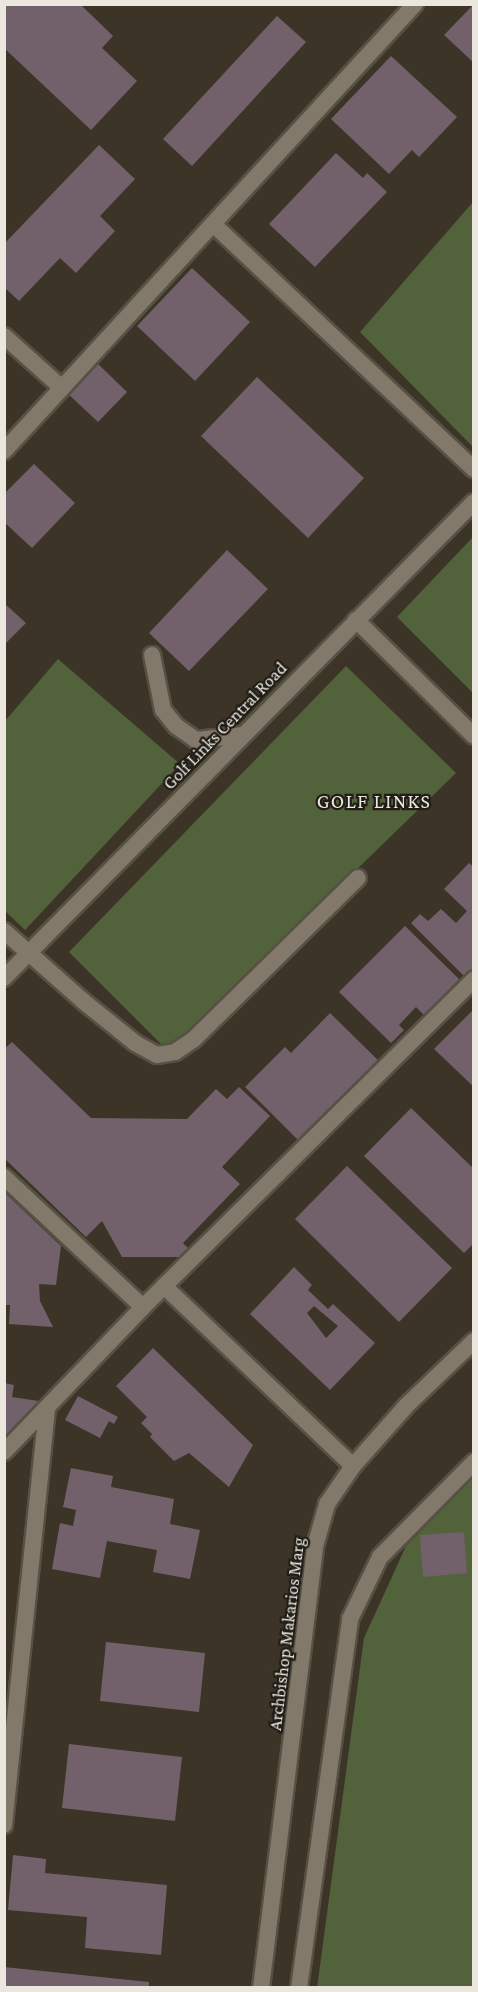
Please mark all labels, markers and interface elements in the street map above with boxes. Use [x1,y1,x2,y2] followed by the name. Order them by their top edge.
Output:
[158,658,292,794] street label: Golf Links Central Road
[317,789,431,813] district label: GOLF LINKS
[264,1536,310,1732] street label: Archbishop Makarios Marg

